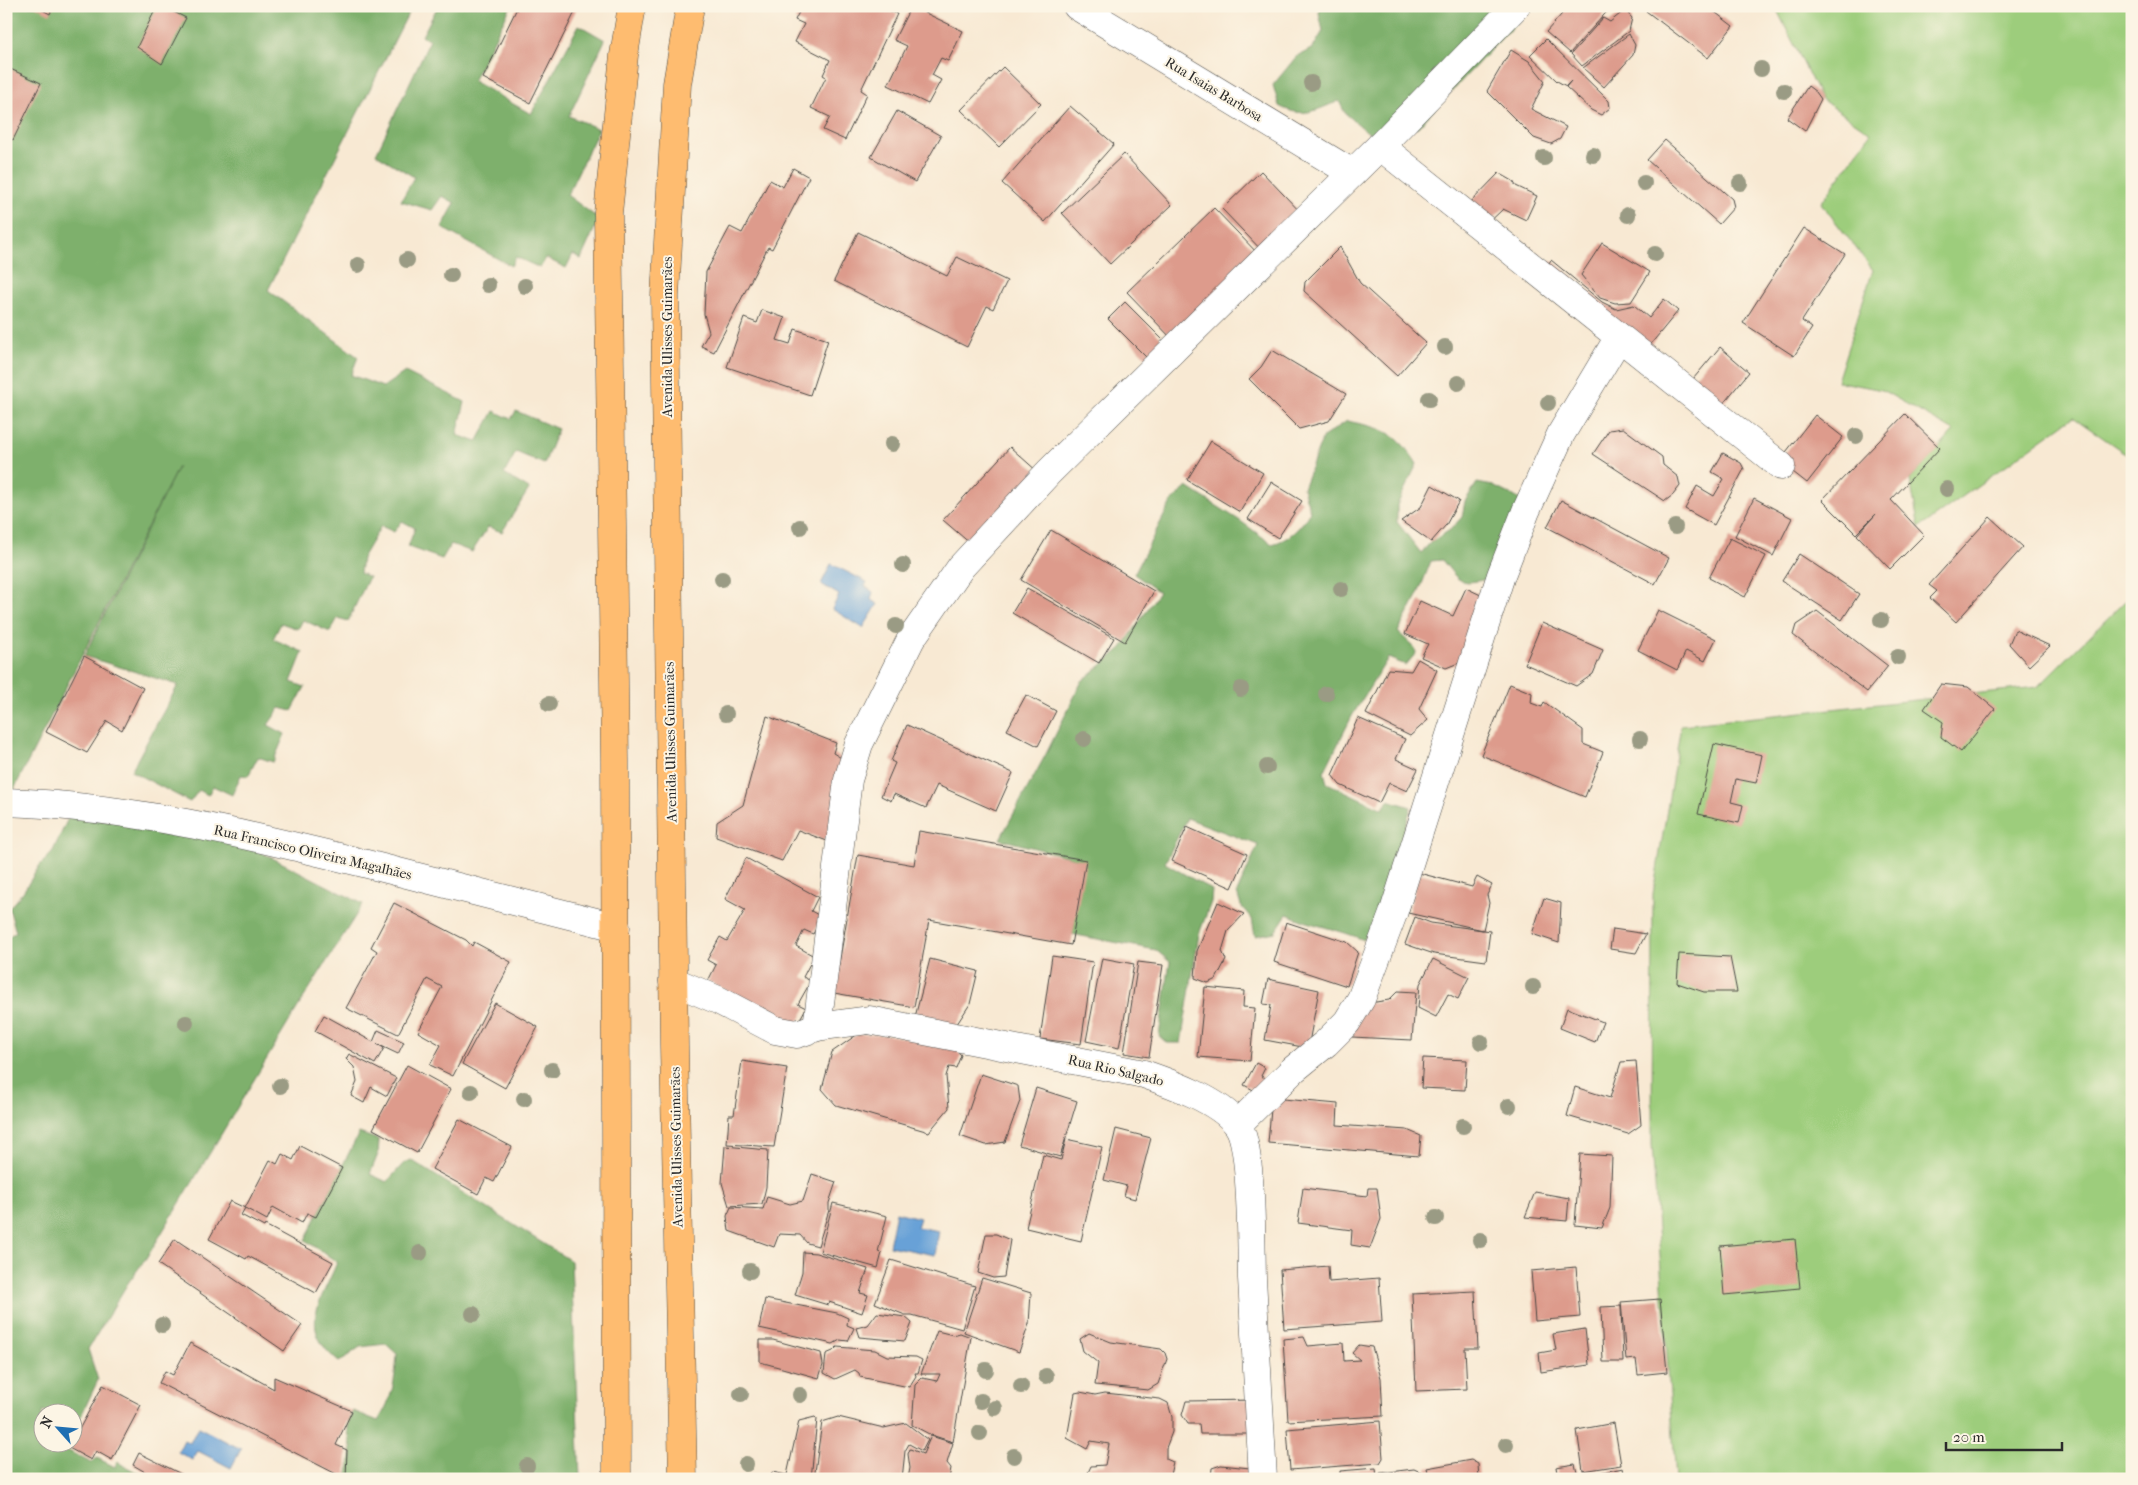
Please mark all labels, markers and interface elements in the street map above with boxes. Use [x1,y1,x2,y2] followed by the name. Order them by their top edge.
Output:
[1162,54,1266,126] street label: Rua Isaias Barbosa
[659,257,676,418] street label: Avenida Ulisses Guimarães
[661,662,680,823] street label: Avenida Ulisses Guimarães
[212,821,414,884] street label: Rua Francisco Oliveira Magalhães
[1066,1051,1165,1090] street label: Rua Rio Salgado
[667,1067,686,1228] street label: Avenida Ulisses Guimarães
[32,1402,82,1452] north arrow
[37,1413,57,1431] text: N
[1946,1420,2062,1452] scale bar
[1953,1428,1985,1446] text: 20 m

